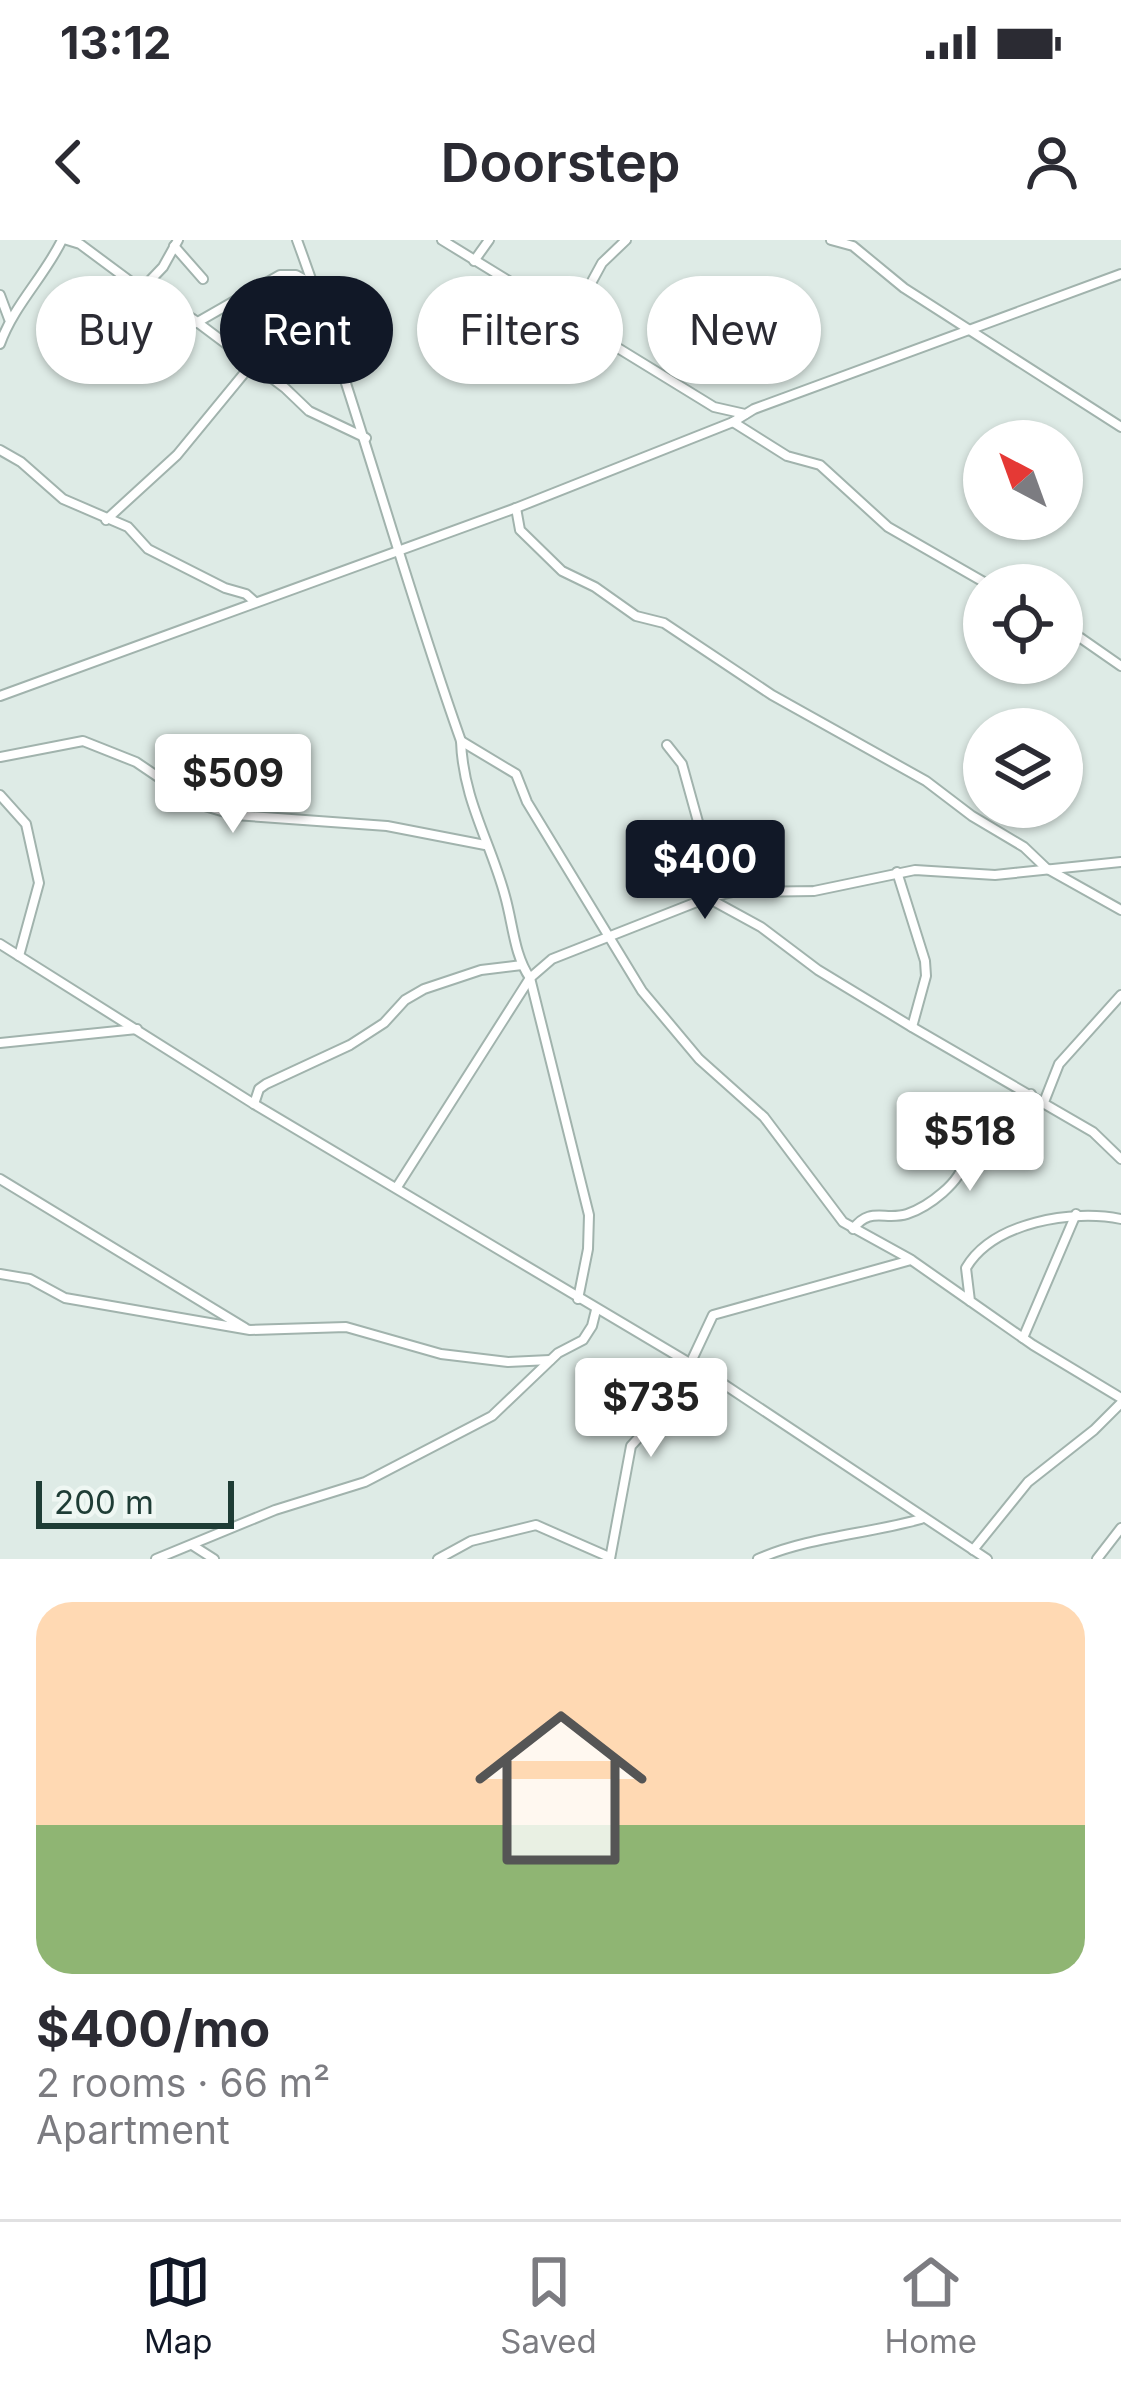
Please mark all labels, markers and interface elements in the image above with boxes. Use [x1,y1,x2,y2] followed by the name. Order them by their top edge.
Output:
[60,15,171,70] text: 13:12
[36,129,102,195] icon: back
[1019,129,1085,195] icon: person
[440,130,681,195] text: Doorstep
[36,276,196,384] chip: Buy
[220,276,393,384] chip: Rent
[417,276,623,384] chip: Filters
[647,276,821,384] chip: New
[963,420,1083,540] north arrow
[963,420,1083,828] map controls
[963,564,1083,684] button: locate
[963,708,1083,828] button: layers
[162,734,304,836] pin: $509
[182,749,284,796] text: $509
[634,820,776,922] pin: $400
[653,835,757,882] text: $400
[899,1092,1041,1194] pin: $518
[924,1107,1016,1154] text: $518
[580,1358,722,1460] pin: $735
[602,1373,700,1420] text: $735
[36,1475,234,1528] scale bar
[54,1482,154,1522] text: 200 m
[453,1680,669,1896] icon: home
[36,1998,270,2059] text: $400/mo
[36,2059,330,2106] text: 2 rooms · 66 m²
[36,2106,230,2153] text: Apartment
[144,2249,212,2361] tab: Map
[500,2249,597,2361] tab: Saved
[885,2249,977,2361] tab: Home

